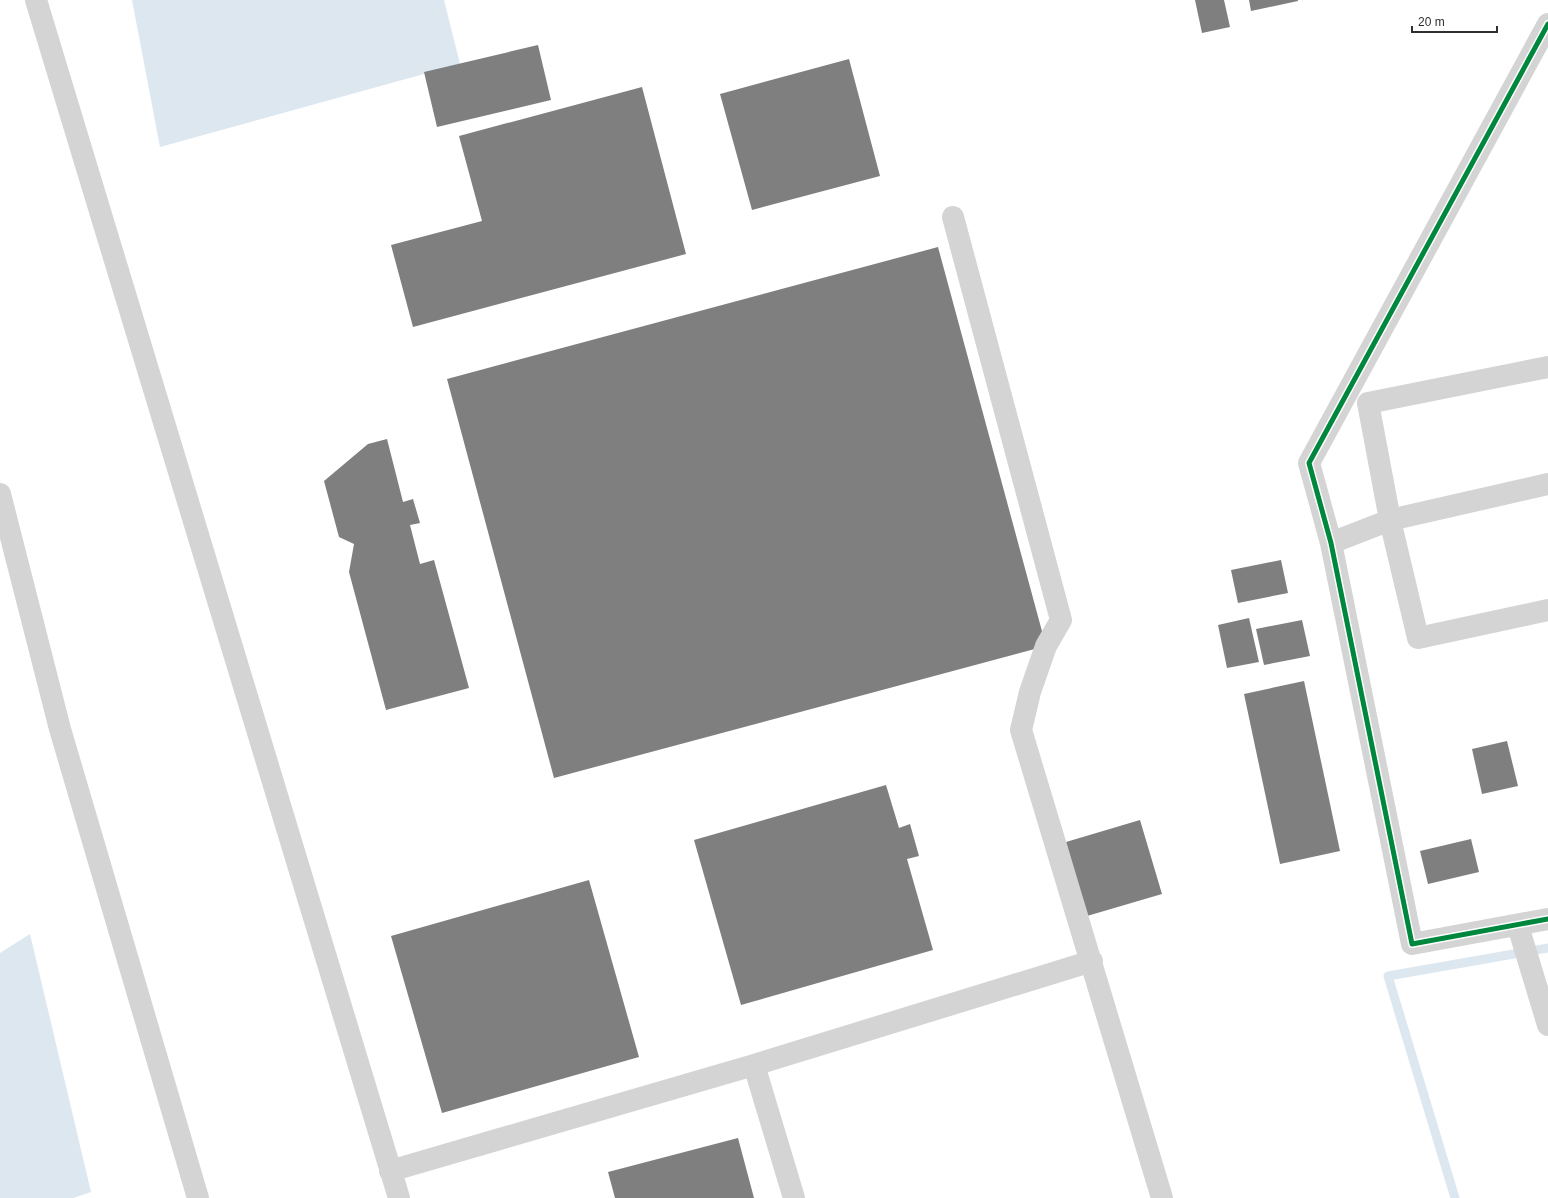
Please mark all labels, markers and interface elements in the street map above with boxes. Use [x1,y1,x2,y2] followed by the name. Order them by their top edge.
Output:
[1412,8,1497,34] scale bar
[1418,15,1445,29] text: 20 m

